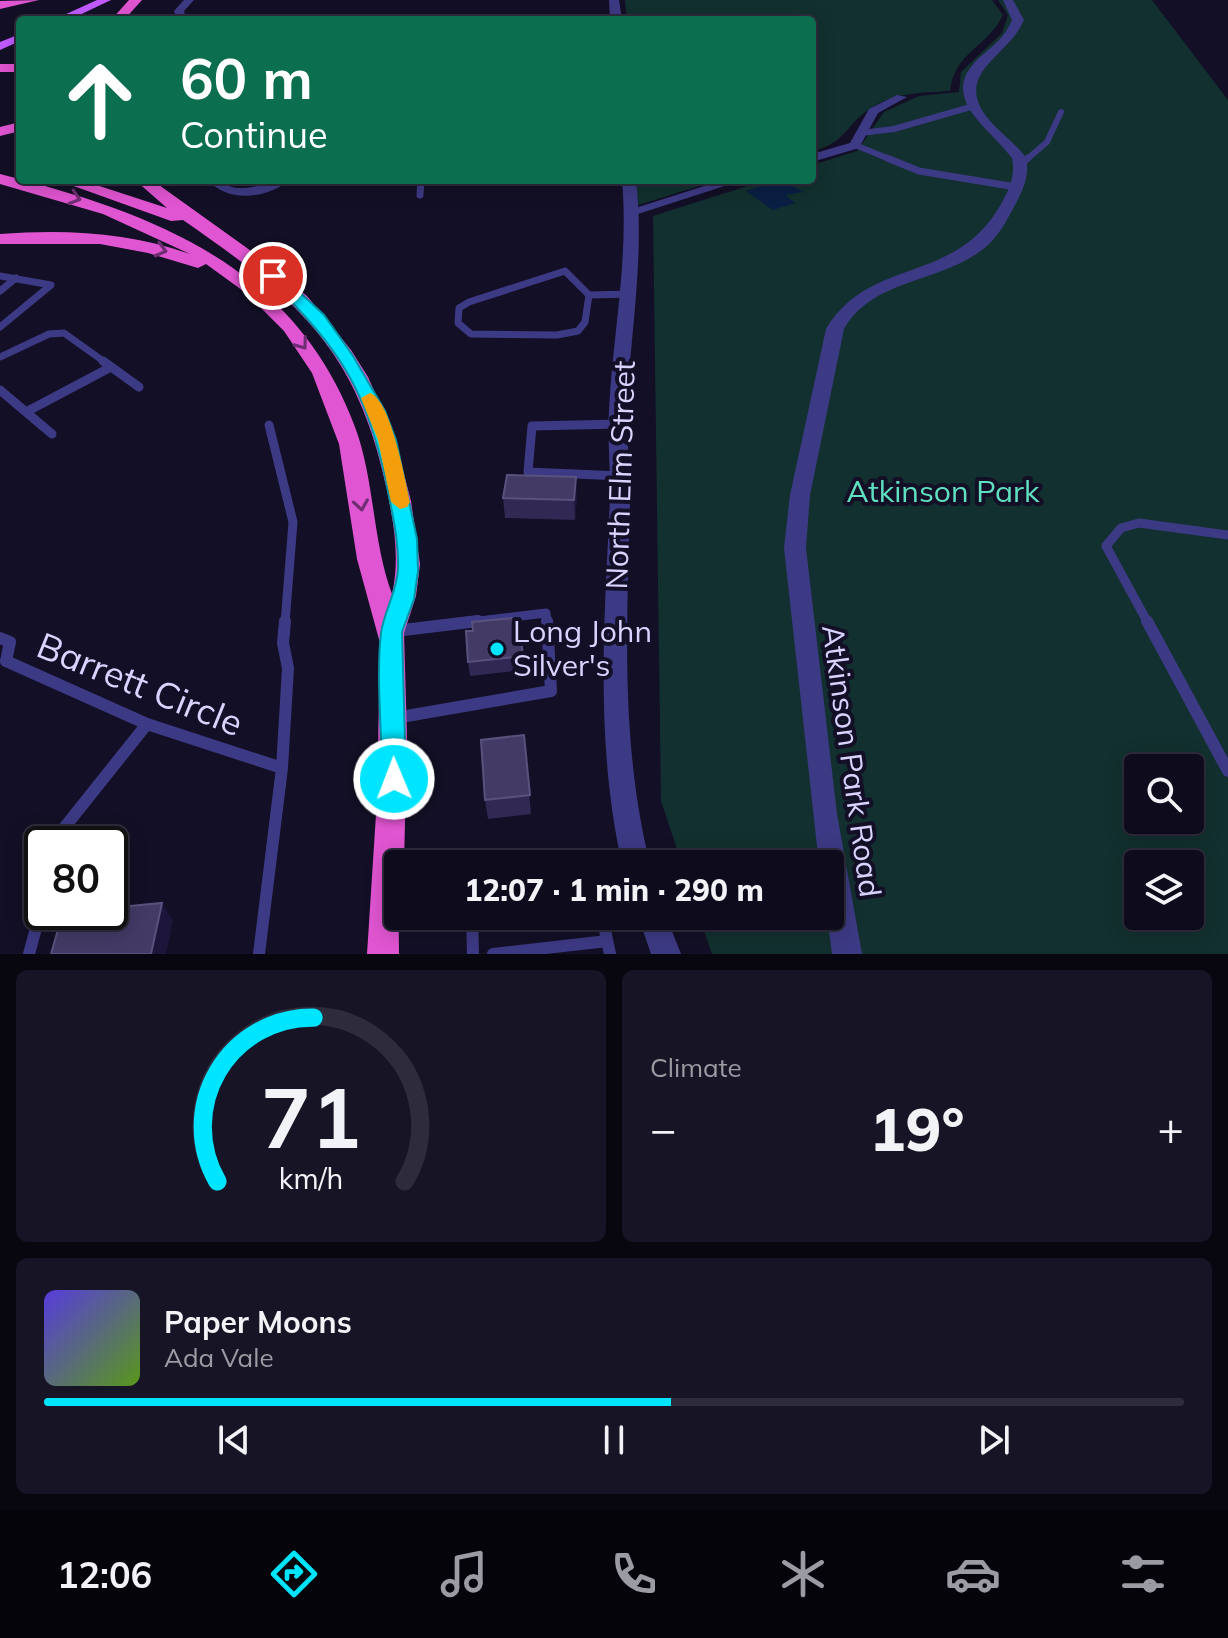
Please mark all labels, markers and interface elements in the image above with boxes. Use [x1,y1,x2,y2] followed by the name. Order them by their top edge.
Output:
[180,43,313,113] text: 60 m
[48,48,152,152] icon: ahead
[180,112,328,157] text: Continue
[68,189,82,205] one-way arrow
[153,241,167,258] one-way arrow
[239,242,307,310] pin
[251,254,295,298] icon: arrive
[293,335,307,349] one-way arrow
[597,360,643,590] street label: North Elm Street
[847,472,1040,510] park label: Atkinson Park
[352,498,369,511] one-way arrow
[513,612,652,684] place label: Long John Silver's
[31,622,250,745] street label: Barrett Circle
[814,622,890,899] street label: Atkinson Park Road
[488,640,506,658] marker: Long John Silver's
[352,737,436,821] position arrow
[1124,754,1204,930] map controls
[1124,754,1204,834] button: search
[24,826,128,930] speed limit sign: 80
[1124,850,1204,930] button: layers
[464,871,764,909] text: 12:07 · 1 min · 290 m
[650,1051,742,1084] text: Climate
[261,1064,361,1169] text: 71
[869,1091,965,1166] text: 19°
[650,1101,676,1156] text: −
[1158,1101,1184,1156] text: +
[279,1160,343,1196] text: km/h
[164,1303,352,1341] text: Paper Moons
[164,1341,274,1374] text: Ada Vale
[212,1418,256,1462] icon: previous
[592,1418,636,1462] icon: pause
[972,1418,1016,1462] icon: next
[266,1546,322,1602] icon: directions
[436,1546,492,1602] icon: music
[606,1546,662,1602] icon: phone
[775,1546,831,1602] icon: climate
[945,1546,1001,1602] icon: car
[1115,1546,1171,1602] icon: filters
[57,1552,152,1597] text: 12:06

